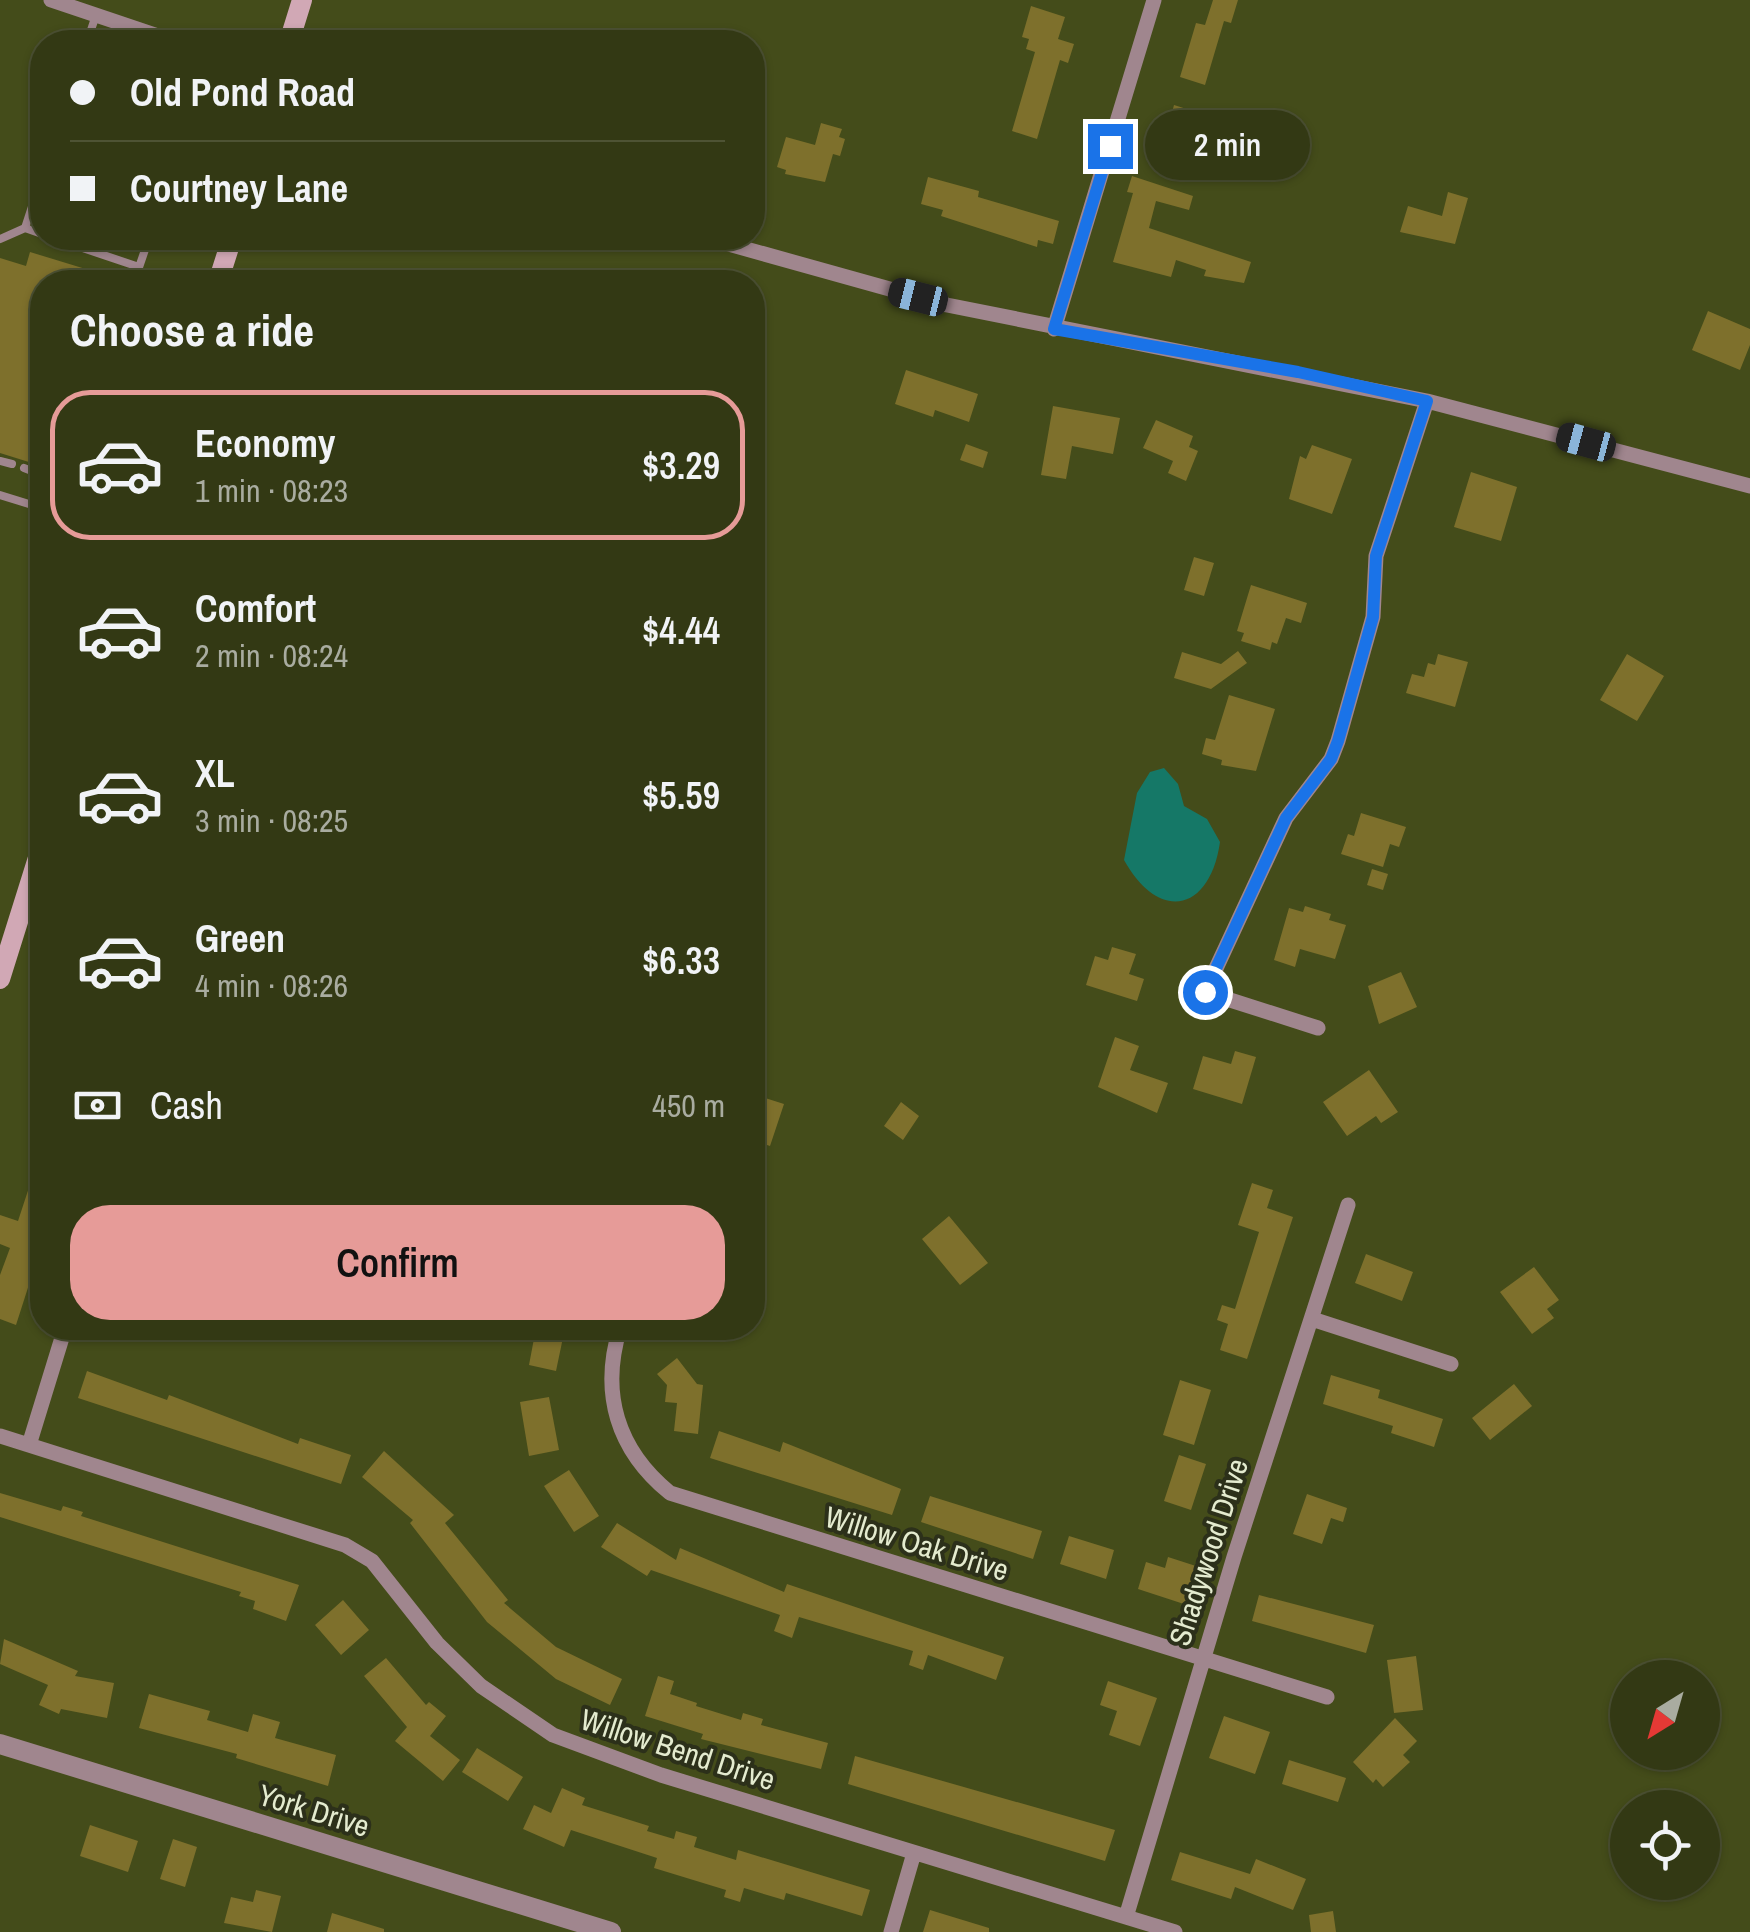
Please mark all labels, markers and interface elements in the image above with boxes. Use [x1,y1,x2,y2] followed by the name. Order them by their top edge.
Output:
[130,67,355,118] text: Old Pond Road
[1145,111,1310,181] callout: 2 min
[1194,123,1261,166] text: 2 min
[1088,124,1133,169] route end
[130,163,348,214] text: Courtney Lane
[885,275,951,319] car
[70,299,314,360] text: Choose a ride
[195,418,335,469] text: Economy
[75,420,165,510] icon: car
[1553,420,1619,464] car
[642,440,720,491] text: $3.29
[195,469,348,512] text: 1 min · 08:23
[195,583,316,634] text: Comfort
[75,585,165,675] icon: car
[642,605,720,656] text: $4.44
[195,634,348,677] text: 2 min · 08:24
[195,748,235,799] text: XL
[75,750,165,840] icon: car
[642,770,720,821] text: $5.59
[195,799,348,842] text: 3 min · 08:25
[195,913,285,964] text: Green
[75,915,165,1005] icon: car
[642,935,720,986] text: $6.33
[195,964,348,1007] text: 4 min · 08:26
[1183,970,1228,1015] route start
[70,1078,125,1133] icon: cash
[150,1080,223,1131] text: Cash
[652,1084,725,1127] text: 450 m
[70,1205,725,1320] button: Confirm
[1159,1453,1257,1651] street label: Shadywood Drive
[820,1496,1014,1590] street label: Willow Oak Drive
[1610,1660,1720,1770] north arrow
[1610,1660,1720,1900] map controls
[576,1699,780,1799] street label: Willow Bend Drive
[254,1774,374,1846] street label: York Drive
[1610,1790,1720,1900] button: locate

